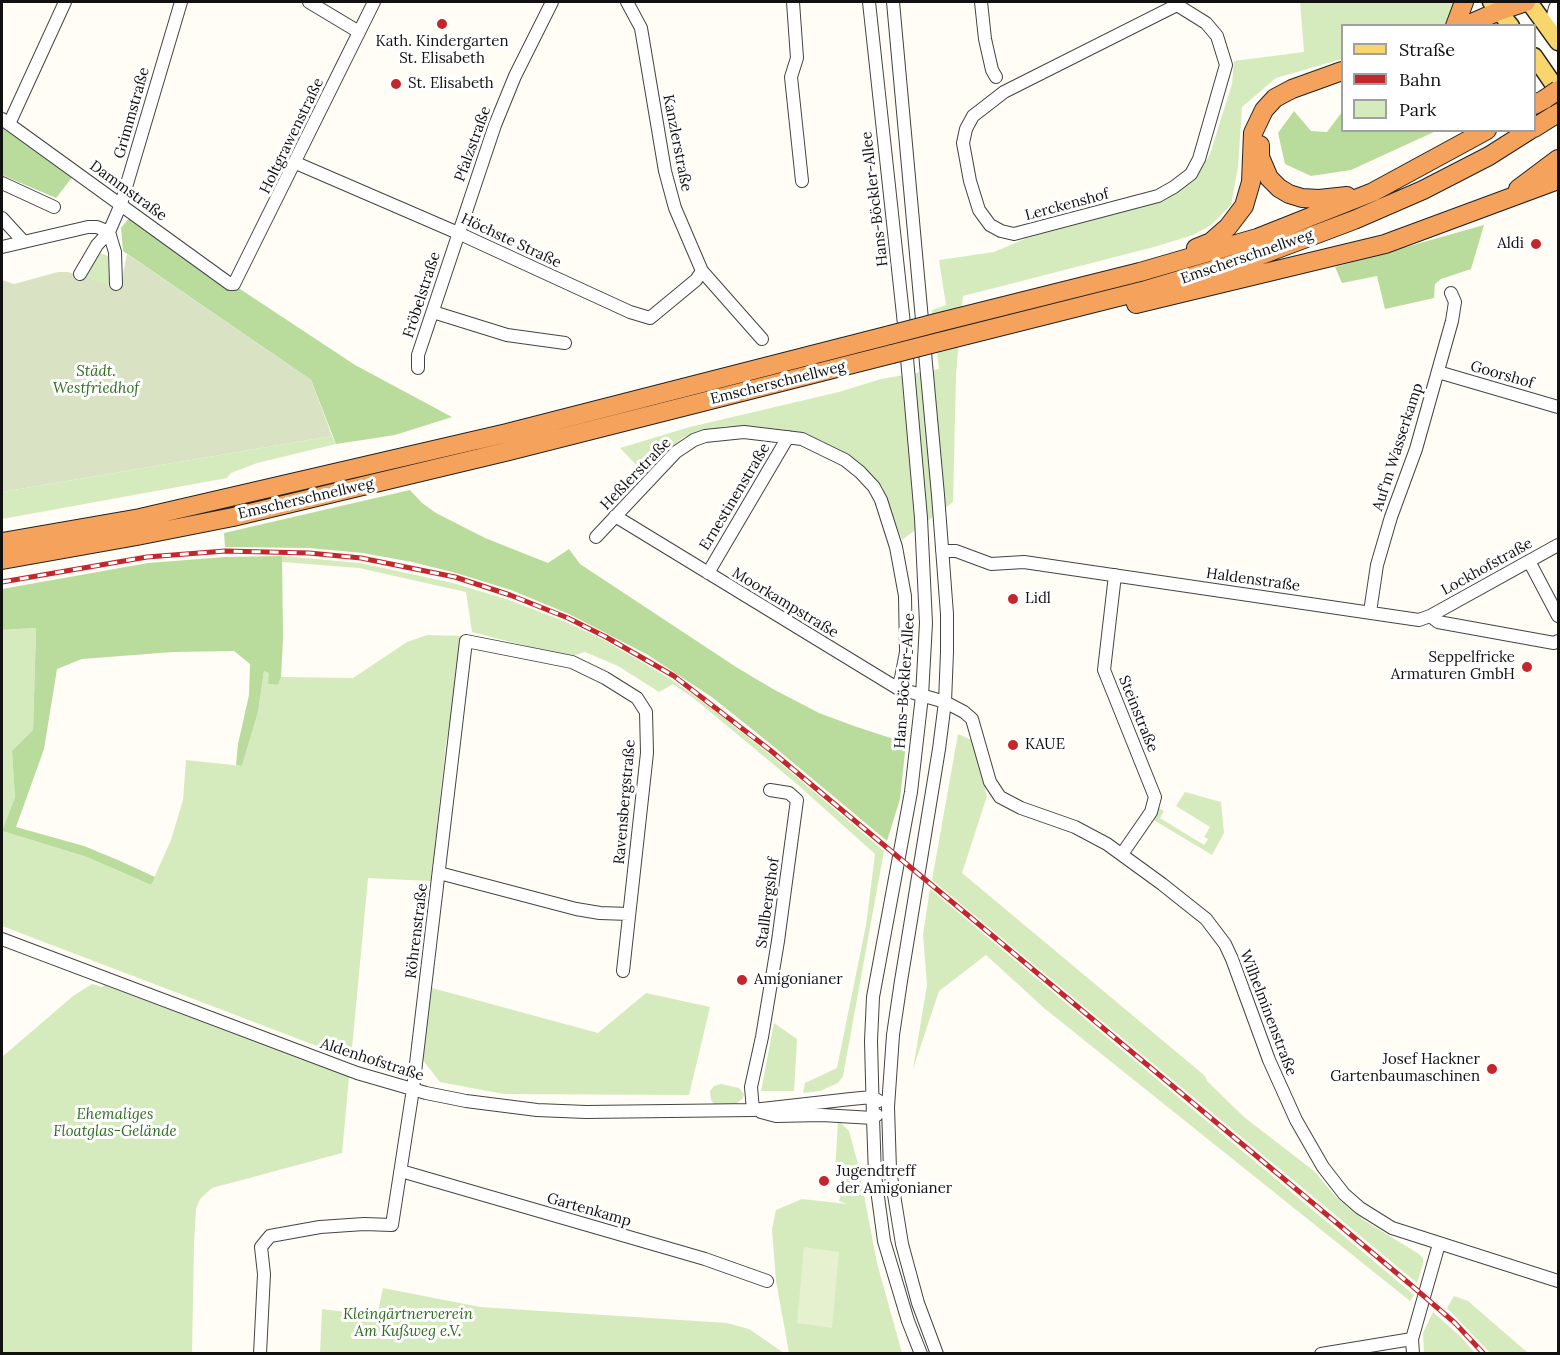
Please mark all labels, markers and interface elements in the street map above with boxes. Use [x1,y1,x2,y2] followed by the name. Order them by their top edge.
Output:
[435,17,449,31] marker: Kath. Kindergarten St. Elisabeth
[1341,24,1536,132] legend
[375,33,509,68] place label: Kath. Kindergarten St. Elisabeth
[1399,38,1455,61] text: Straße
[110,65,154,161] street label: Grimmstraße
[1399,68,1441,91] text: Bahn
[256,75,328,197] street label: Holtgrawenstraße
[408,75,494,93] place label: St. Elisabeth
[389,77,403,91] marker: St. Elisabeth
[659,93,695,193] street label: Kanzlerstraße
[1399,98,1436,121] text: Park
[451,104,495,184] street label: Pfalzstraße
[858,130,892,268] street label: Hans-Böckler-Allee
[86,157,170,225] street label: Dammstraße
[1023,185,1111,225] street label: Lerckenshof
[458,210,564,272] street label: Höchste Straße
[1178,226,1316,288] street label: Emscherschnellweg
[1497,235,1524,253] place label: Aldi
[1529,237,1543,251] marker: Aldi
[400,250,444,340] street label: Fröbelstraße
[709,357,847,409] street label: Emscherschnellweg
[1468,357,1536,393] street label: Goorshof
[53,363,139,398] park label: Städt. Westfriedhof
[1369,381,1427,513] street label: Auf'm Wasserkamp
[597,434,675,514] street label: Heßlerstraße
[696,440,774,554] street label: Ernestinenstraße
[236,475,376,523] street label: Emscherschnellweg
[1438,535,1536,599] street label: Lockhofstraße
[728,564,842,642] street label: Moorkampstraße
[1205,564,1301,596] street label: Haldenstraße
[1025,590,1051,608] place label: Lidl
[1006,592,1020,606] marker: Lidl
[891,613,919,749] street label: Hans-Böckler-Allee
[1391,649,1515,684] place label: Seppelfricke Armaturen GmbH
[1520,660,1534,674] marker: Seppelfricke Armaturen GmbH
[1114,673,1162,755] street label: Steinstraße
[1025,736,1065,754] place label: KAUE
[1006,738,1020,752] marker: KAUE
[611,739,639,865] street label: Ravensbergstraße
[753,856,783,950] street label: Stallbergshof
[402,882,432,980] street label: Röhrenstraße
[1236,948,1300,1078] street label: Wilhelminenstraße
[754,971,843,989] place label: Amigonianer
[735,973,749,987] marker: Amigonianer
[318,1035,426,1085] street label: Aldenhofstraße
[1330,1051,1480,1086] place label: Josef Hackner Gartenbaumaschinen
[1485,1062,1499,1076] marker: Josef Hackner Gartenbaumaschinen
[53,1106,177,1141] park label: Ehemaliges Floatglas-Gelände
[836,1163,952,1198] place label: Jugendtreff der Amigonianer
[817,1174,831,1188] marker: Jugendtreff der Amigonianer
[545,1189,633,1231] street label: Gartenkamp
[343,1306,473,1341] park label: Kleingärtnerverein Am Kußweg e.V.

